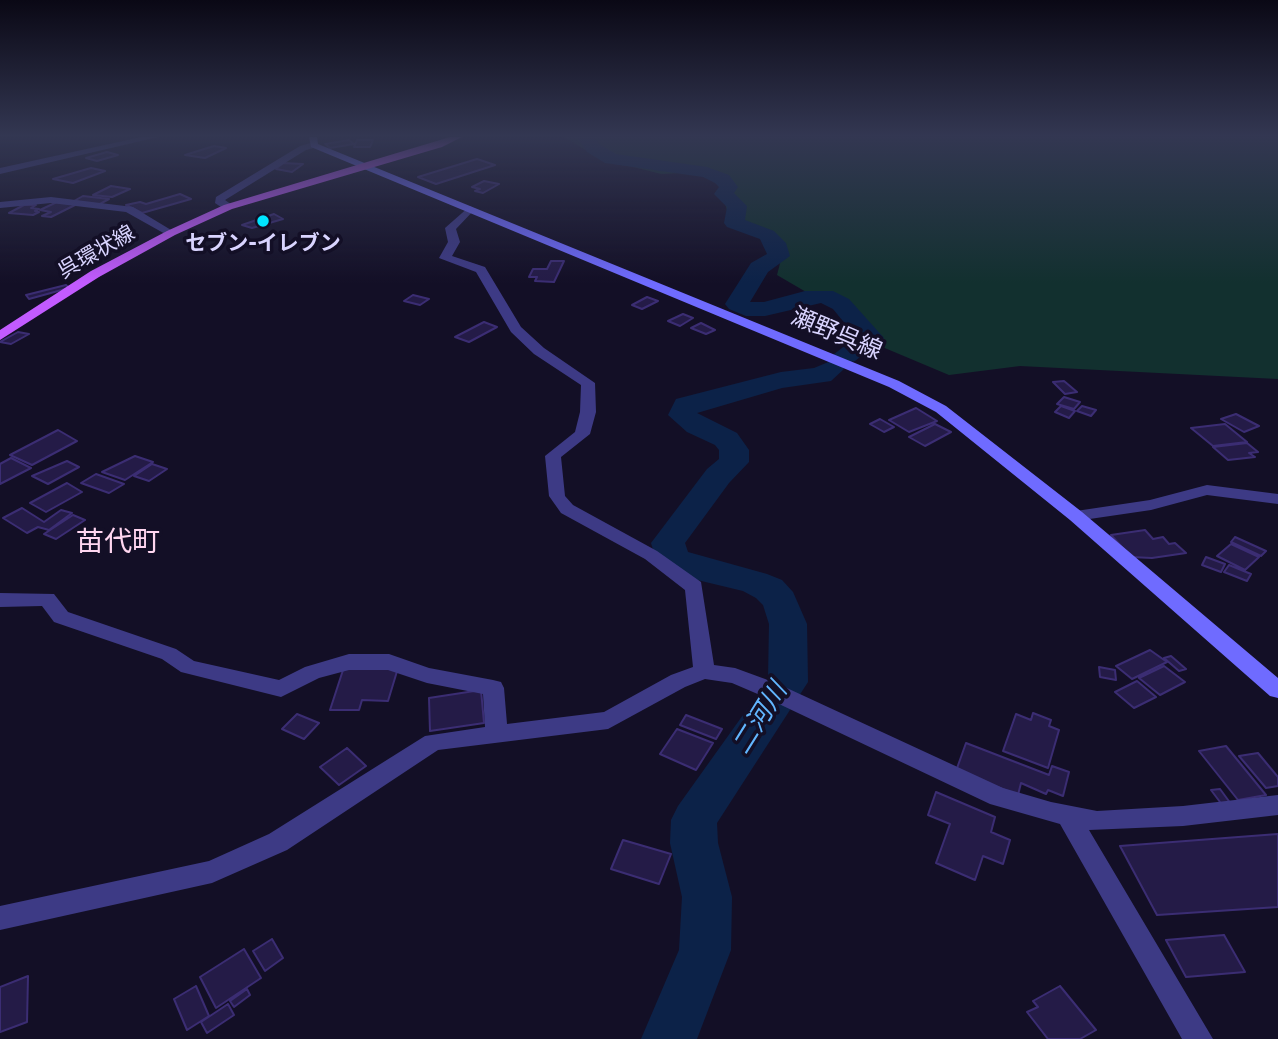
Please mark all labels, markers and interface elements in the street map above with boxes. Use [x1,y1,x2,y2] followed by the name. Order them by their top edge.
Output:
[255,213,271,229] marker: セブン-イレブン
[54,221,140,285] street label: 呉環状線
[185,232,341,258] place label: セブン-イレブン
[786,303,886,367] street label: 瀬野呉線
[76,527,160,561] district label: 苗代町
[727,678,795,760] water label: 二河川

